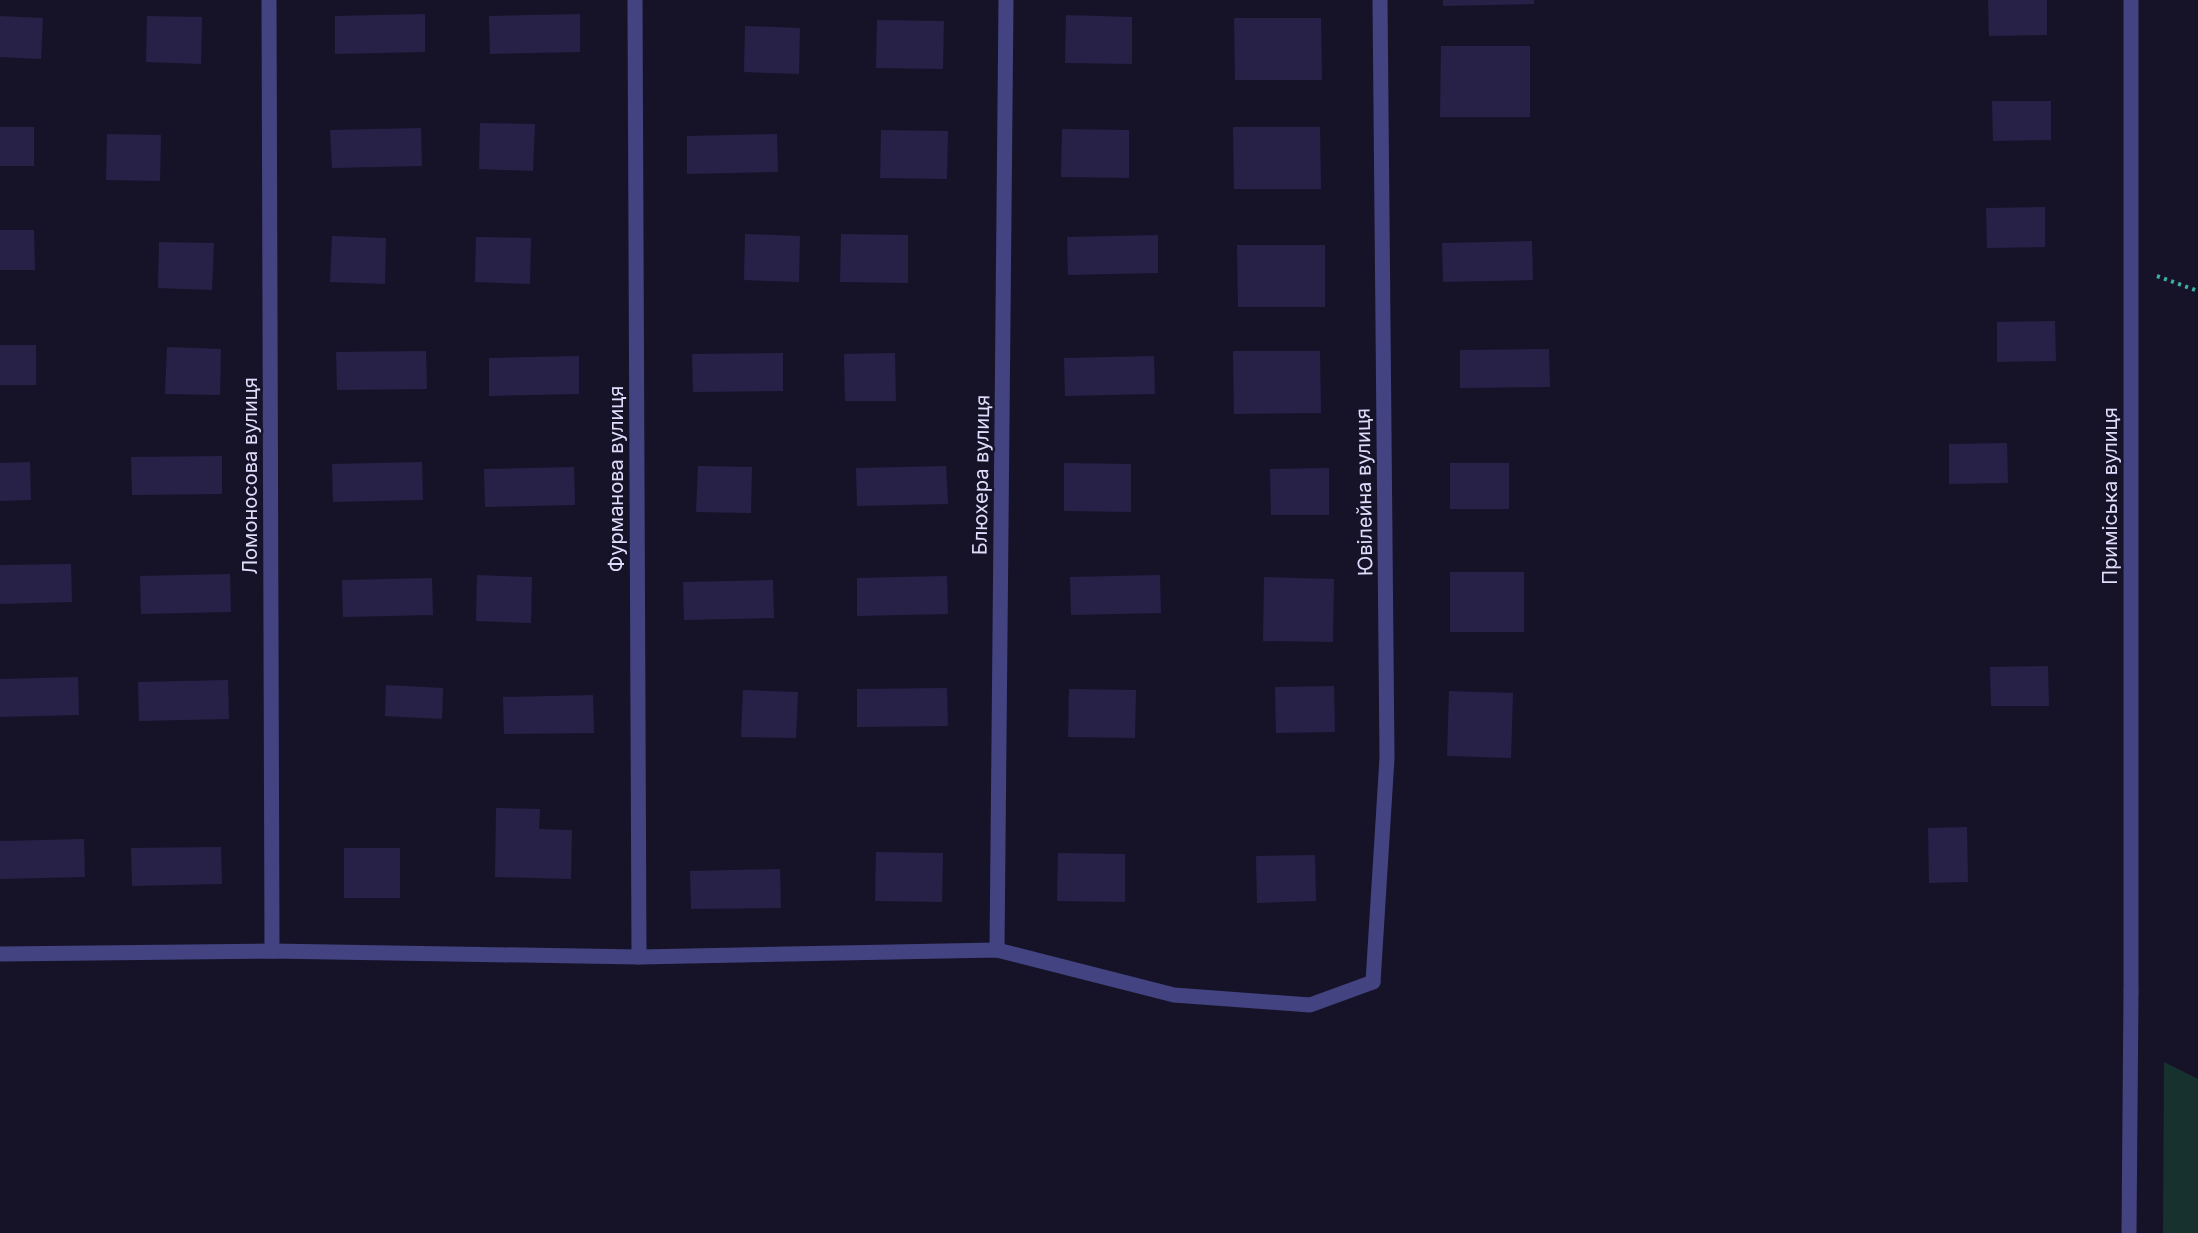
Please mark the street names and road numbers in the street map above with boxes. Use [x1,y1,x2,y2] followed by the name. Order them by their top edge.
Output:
[238,377,262,575] street label: Ломоносова вулиця
[604,386,628,572] street label: Фурманова вулиця
[968,395,994,555] street label: Блюхера вулиця
[2098,407,2122,585] street label: Приміська вулиця
[1351,408,1377,576] street label: Ювілейна вулиця

